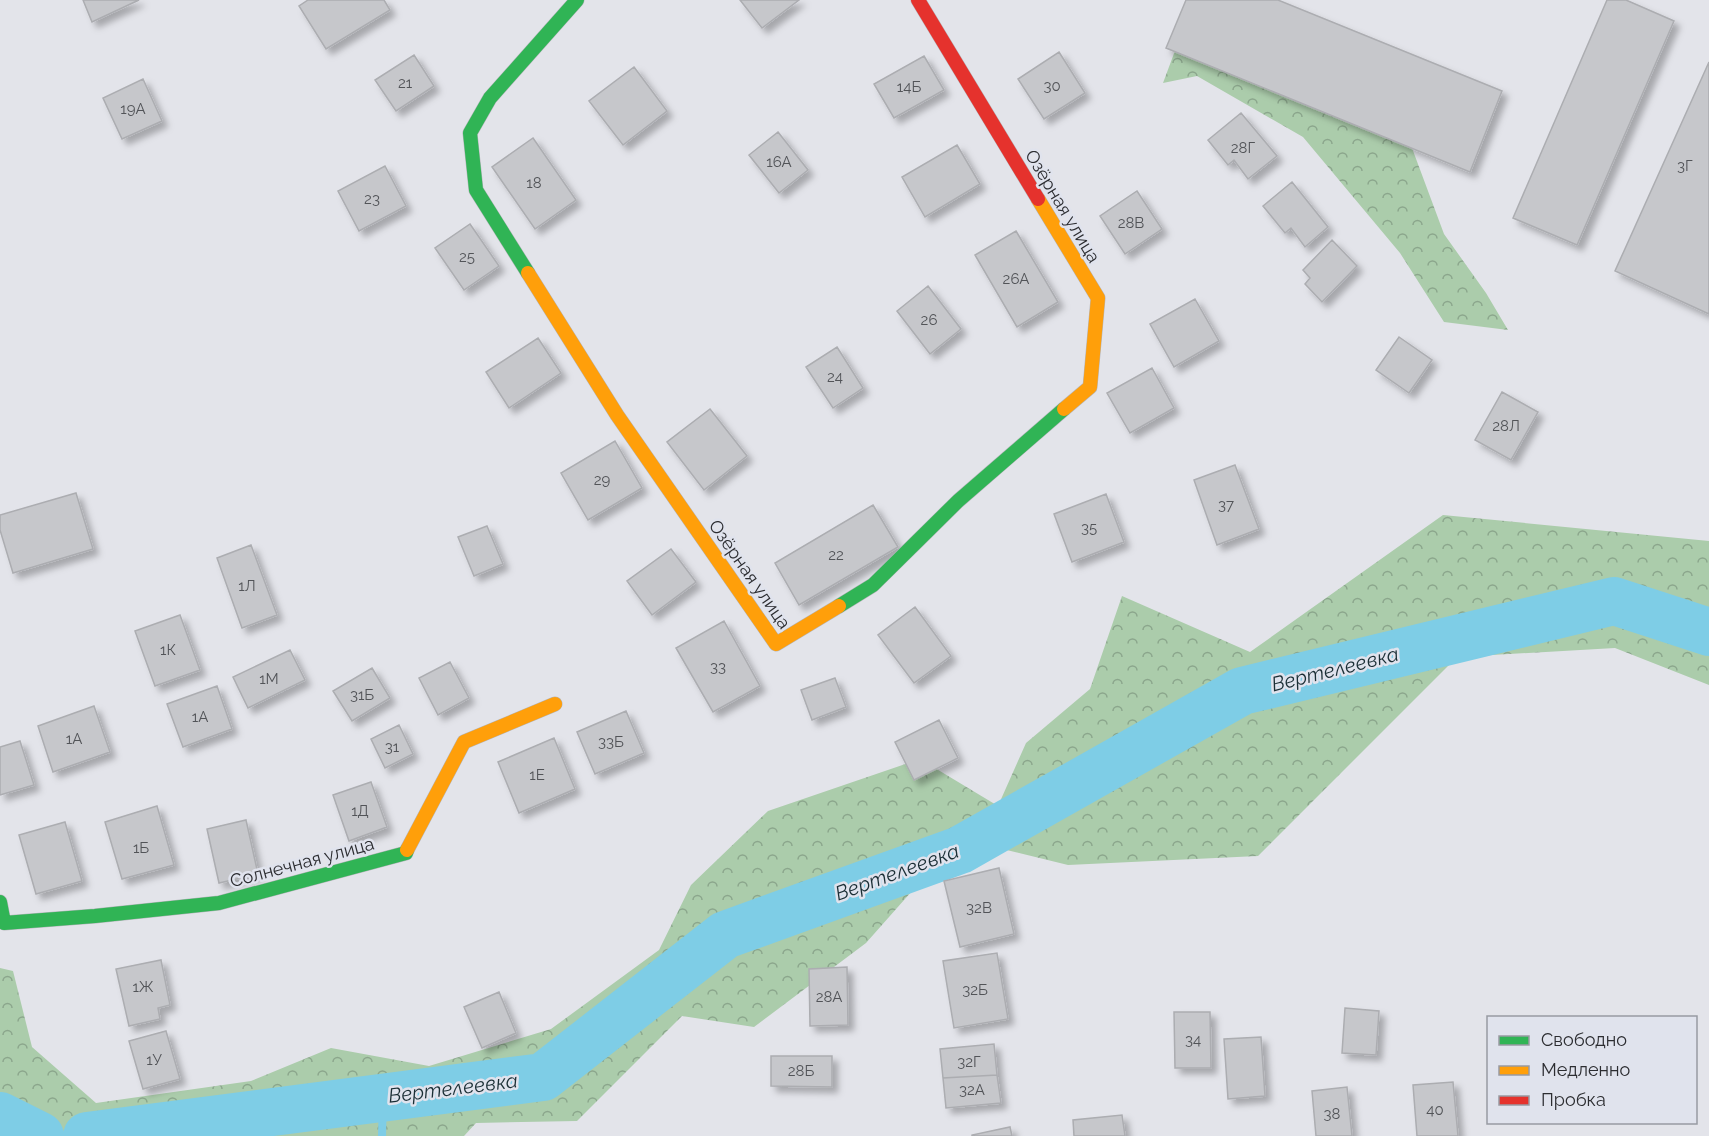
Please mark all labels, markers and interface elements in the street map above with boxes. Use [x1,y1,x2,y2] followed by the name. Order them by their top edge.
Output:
[398,74,413,92] house number: 21
[1043,77,1061,95] house number: 30
[897,78,921,96] house number: 14Б
[120,100,146,118] house number: 19А
[1231,139,1255,157] house number: 28Г
[1021,146,1105,266] street label: Озёрная улица
[766,153,792,171] house number: 16А
[1677,157,1693,175] house number: 3Г
[526,174,542,192] house number: 18
[364,190,380,208] house number: 23
[1118,214,1144,232] house number: 28В
[459,248,475,266] house number: 25
[1003,270,1029,288] house number: 26А
[921,311,937,329] house number: 26
[827,368,843,386] house number: 24
[1492,417,1520,435] house number: 28Л
[594,471,611,489] house number: 29
[1218,496,1234,514] house number: 37
[705,516,795,632] street label: Озёрная улица
[1081,519,1097,537] house number: 35
[828,546,844,564] house number: 22
[238,577,256,595] house number: 1Л
[160,641,176,659] house number: 1К
[1269,642,1401,696] water label: Вертелеевка
[710,658,726,676] house number: 33
[259,670,279,688] house number: 1М
[350,686,374,704] house number: 31Б
[192,708,208,726] house number: 1А
[66,730,82,748] house number: 1А
[598,733,624,751] house number: 33Б
[385,738,400,756] house number: 31
[529,766,545,784] house number: 1Е
[351,802,369,820] house number: 1Д
[228,833,376,891] street label: Солнечная улица
[832,838,962,906] water label: Вертелеевка
[133,839,149,857] house number: 1Б
[966,899,992,917] house number: 32В
[132,978,154,996] house number: 1Ж
[962,981,988,999] house number: 32Б
[816,988,842,1006] house number: 28А
[1487,1016,1697,1124] legend
[1541,1029,1627,1050] text: Свободно
[1185,1031,1201,1049] house number: 34
[146,1051,163,1069] house number: 1У
[957,1053,981,1071] house number: 32Г
[1541,1059,1630,1080] text: Медленно
[788,1062,814,1080] house number: 28Б
[387,1068,519,1108] water label: Вертелеевка
[959,1081,985,1099] house number: 32А
[1541,1089,1606,1110] text: Пробка
[1426,1101,1444,1119] house number: 40
[1324,1105,1341,1123] house number: 38

